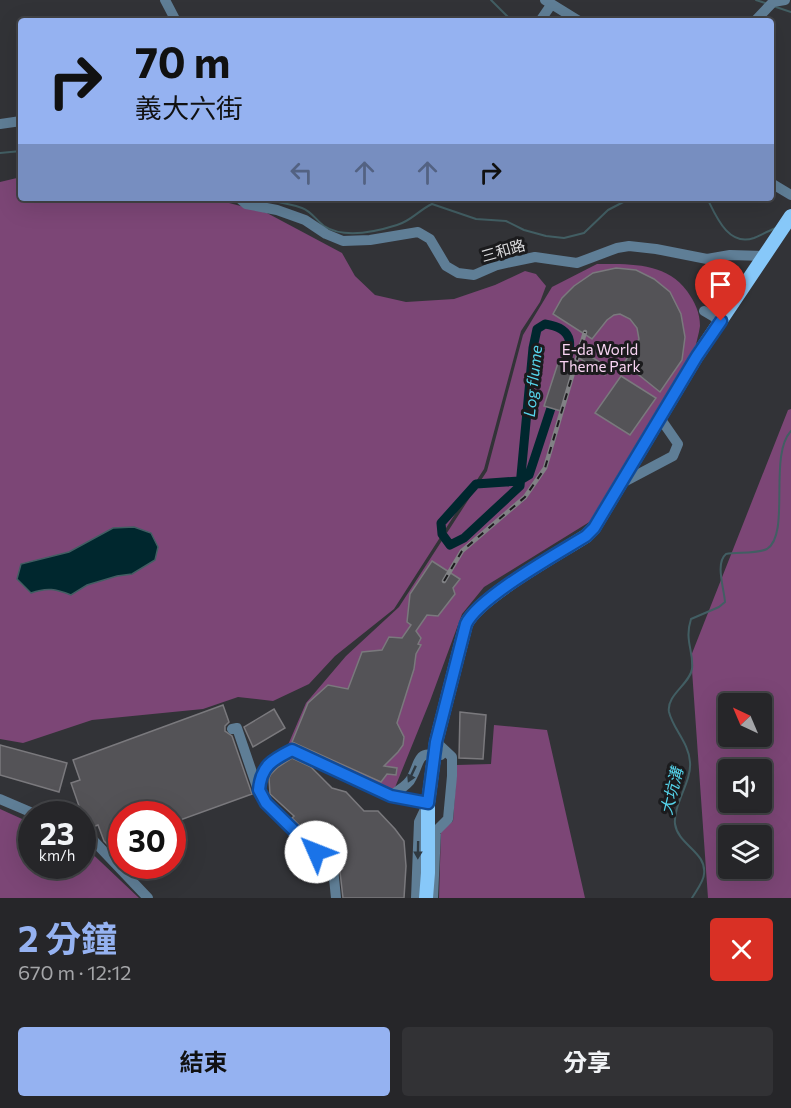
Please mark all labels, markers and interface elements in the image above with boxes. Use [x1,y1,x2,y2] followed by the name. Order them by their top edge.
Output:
[135,35,230,87] text: 70 m
[36,42,114,120] icon: right
[135,91,243,124] text: 義大六街
[285,156,318,189] icon: left
[348,156,381,189] icon: ahead
[411,156,444,189] icon: ahead
[474,156,507,189] icon: right
[479,235,527,265] street label: 三和路
[695,259,746,321] pin
[704,268,737,301] icon: arrive
[559,340,641,375] park label: E-da World Theme Park
[519,344,545,418] water label: Log flume
[718,693,772,747] north arrow
[718,693,772,879] map controls
[718,759,772,813] button: sound
[656,763,687,817] water label: 大坑溝
[407,765,416,782] one-way arrow
[108,801,186,879] speed limit sign: 30
[40,814,74,851] text: 23
[284,820,348,884] position arrow
[718,825,772,879] button: layers
[413,840,423,859] one-way arrow
[39,846,75,864] text: km/h
[18,915,117,959] text: 2 分鐘
[710,918,773,981] button: close
[18,960,131,984] text: 670 m · 12:12
[18,1027,390,1096] button: 結束
[402,1027,773,1096] button: 分享

